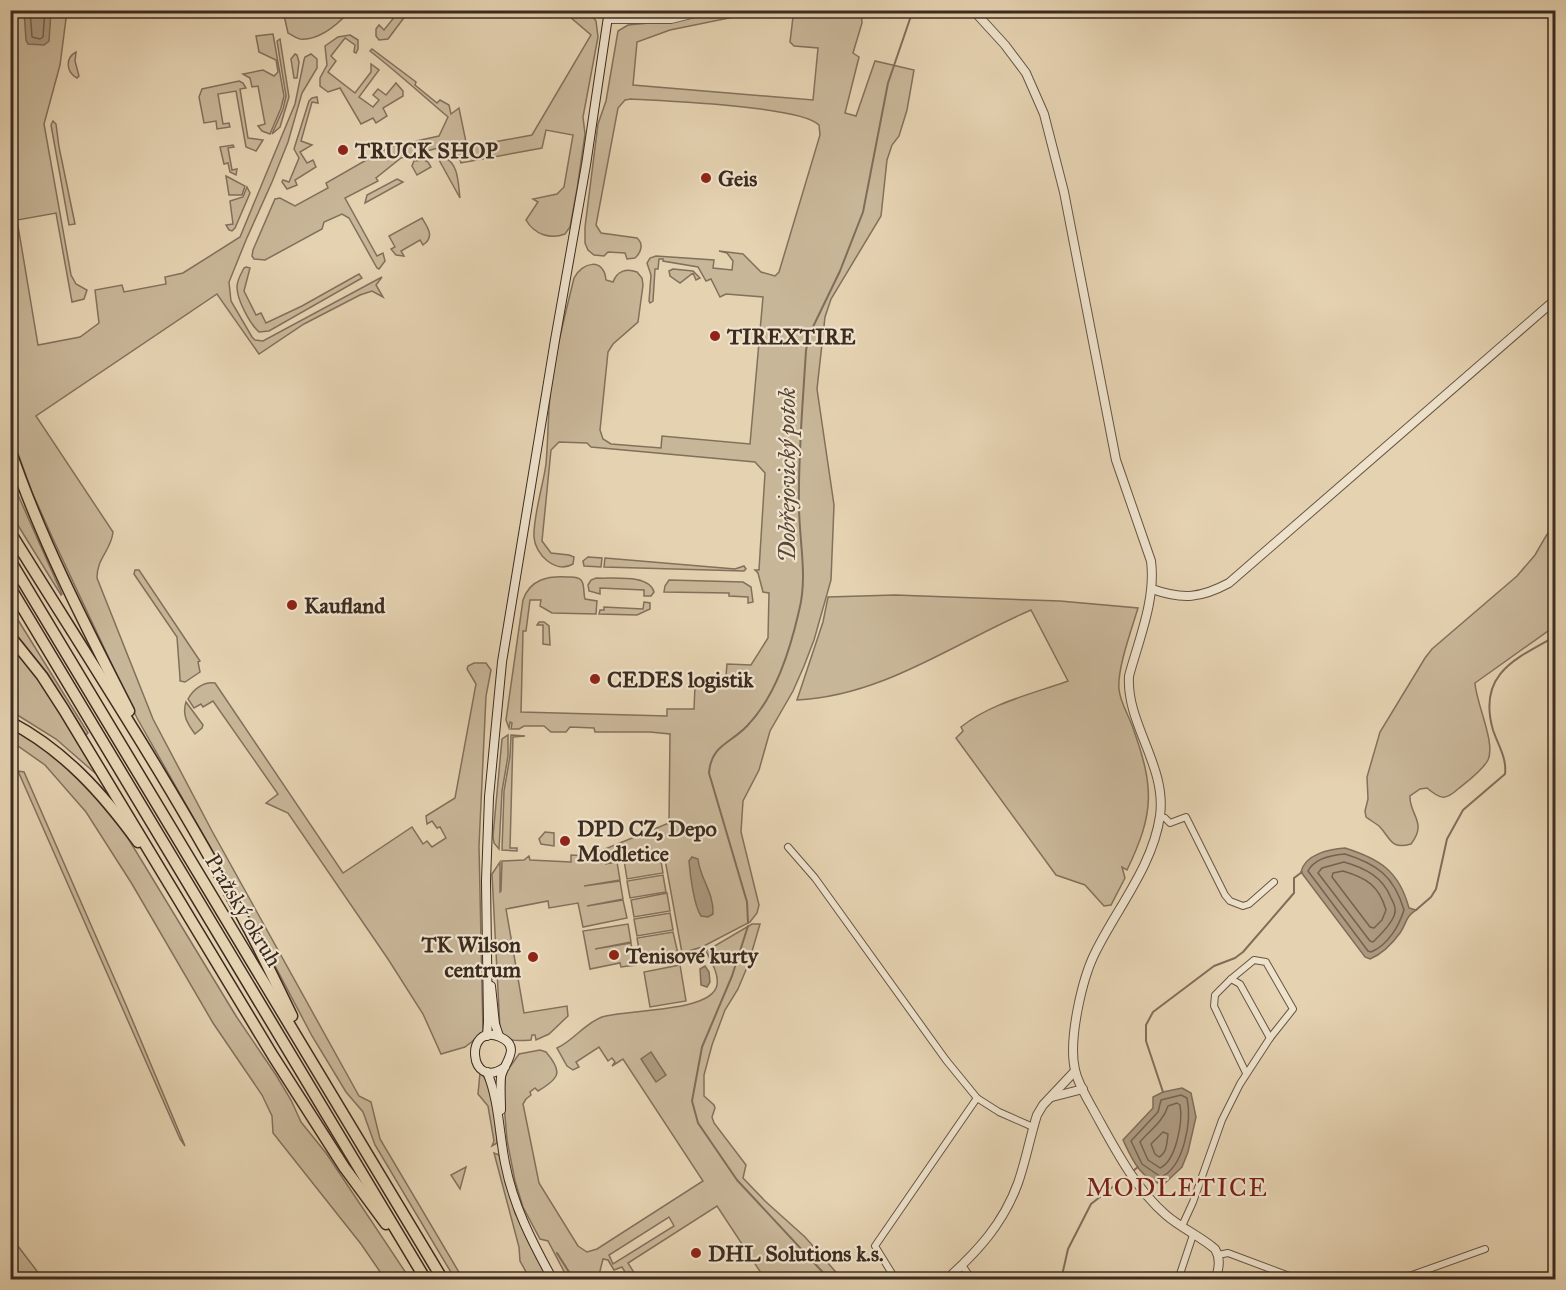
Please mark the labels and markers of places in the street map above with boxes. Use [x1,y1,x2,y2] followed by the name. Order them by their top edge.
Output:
[354,137,498,164] place label: TRUCK SHOP
[336,143,350,157] marker: TRUCK SHOP
[718,165,757,192] place label: Geis
[699,171,713,185] marker: Geis
[726,323,856,350] place label: TIREXTIRE
[708,329,722,343] marker: TIREXTIRE
[304,592,386,619] place label: Kaufland
[285,598,299,612] marker: Kaufland
[607,666,754,693] place label: CEDES logistik
[588,672,602,686] marker: CEDES logistik
[577,815,717,867] place label: DPD CZ, Depo Modletice
[558,834,572,848] marker: DPD CZ, Depo Modletice
[421,931,522,983] place label: TK Wilson centrum
[625,942,760,969] place label: Tenisové kurty
[607,948,621,962] marker: Tenisové kurty
[526,950,540,964] marker: TK Wilson centrum
[708,1240,884,1267] place label: DHL Solutions k.s.
[689,1246,703,1260] marker: DHL Solutions k.s.

